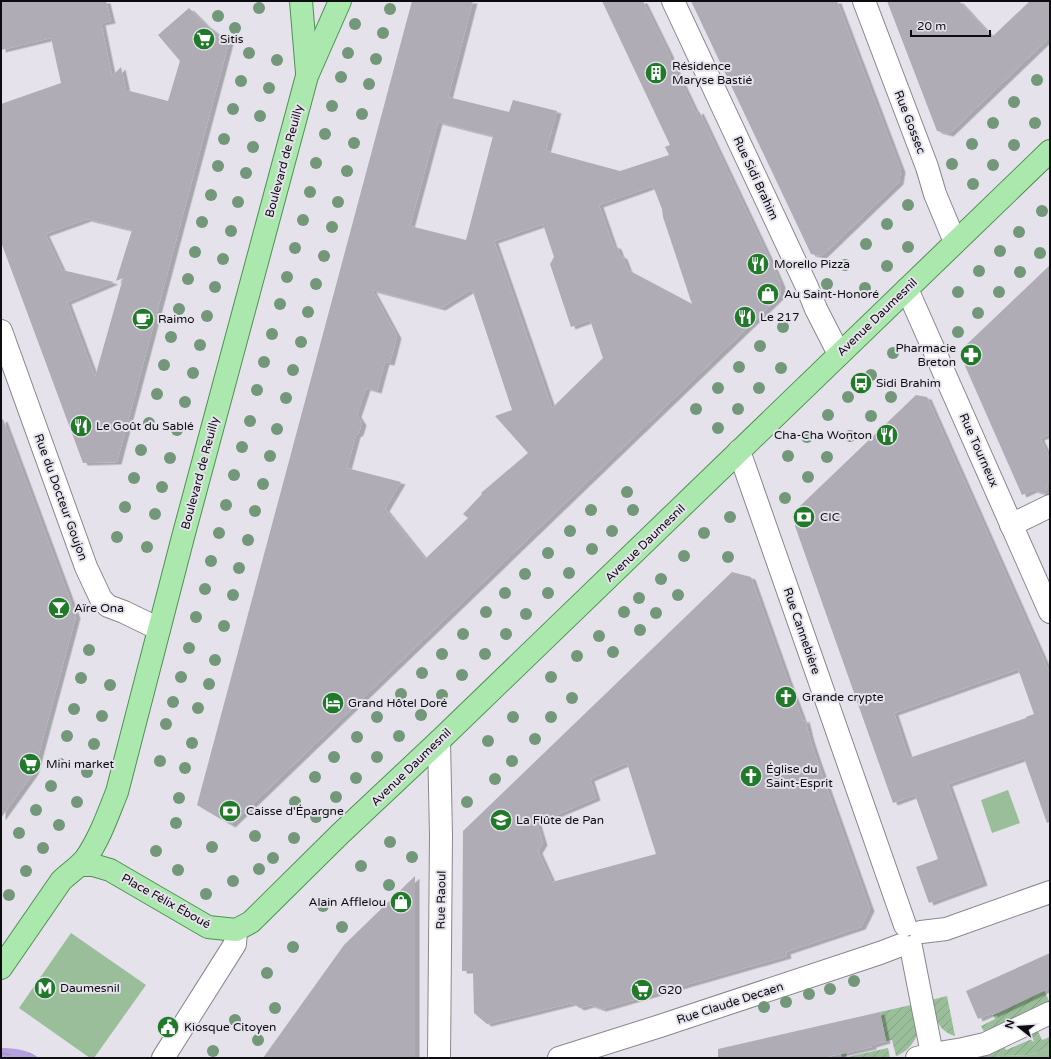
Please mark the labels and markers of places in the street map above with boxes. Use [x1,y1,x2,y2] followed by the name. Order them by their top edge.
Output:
[191,26,217,52] supermarket icon: Sitis
[220,32,244,46] place label: Sitis
[672,59,752,87] place label: Résidence Maryse Bastié
[643,60,669,86] building icon: Résidence Maryse Bastié
[745,251,771,277] restaurant icon: Morello Pizza
[774,257,850,271] place label: Morello Pizza
[755,281,781,307] shop icon: Au Saint-Honoré
[784,287,879,301] place label: Au Saint-Honoré
[732,304,758,330] restaurant icon: Le 217
[130,306,156,332] cafe icon: Raimo
[760,310,799,324] place label: Le 217
[158,312,195,326] place label: Raimo
[895,341,956,369] place label: Pharmacie Breton
[958,342,984,368] pharmacy icon: Pharmacie Breton
[848,370,874,396] bus stop icon: Sidi Brahim
[876,376,941,390] place label: Sidi Brahim
[68,413,94,439] restaurant icon: Le Goût du Sablé
[96,419,194,433] place label: Le Goût du Sablé
[874,422,900,448] restaurant icon: Cha-Cha Wonton
[774,428,872,442] place label: Cha-Cha Wonton
[791,504,817,530] bank icon: CIC
[820,510,840,524] place label: CIC
[46,595,72,621] bar icon: Aïre Ona
[74,601,124,615] place label: Aïre Ona
[773,684,799,710] church icon: Grande crypte
[320,690,346,716] hotel icon: Grand Hôtel Doré
[802,690,884,704] place label: Grande crypte
[348,696,447,710] place label: Grand Hôtel Doré
[17,751,43,777] supermarket icon: Mini market
[46,757,114,771] place label: Mini market
[766,762,833,790] place label: Église du Saint-Esprit
[738,763,764,789] church icon: Église du Saint-Esprit
[217,798,243,824] bank icon: Caisse d'Épargne
[246,804,344,818] place label: Caisse d'Épargne
[488,807,514,833] school or university icon: La Flûte de Pan
[516,813,604,827] place label: La Flûte de Pan
[388,889,414,915] shop icon: Alain Afflelou
[309,895,386,909] place label: Alain Afflelou
[32,975,58,1001] metro station icon: Daumesnil
[629,977,655,1003] supermarket icon: G20
[60,981,120,995] place label: Daumesnil
[658,983,683,997] place label: G20
[155,1014,181,1040] public building icon: Kiosque Citoyen
[184,1020,276,1034] place label: Kiosque Citoyen

